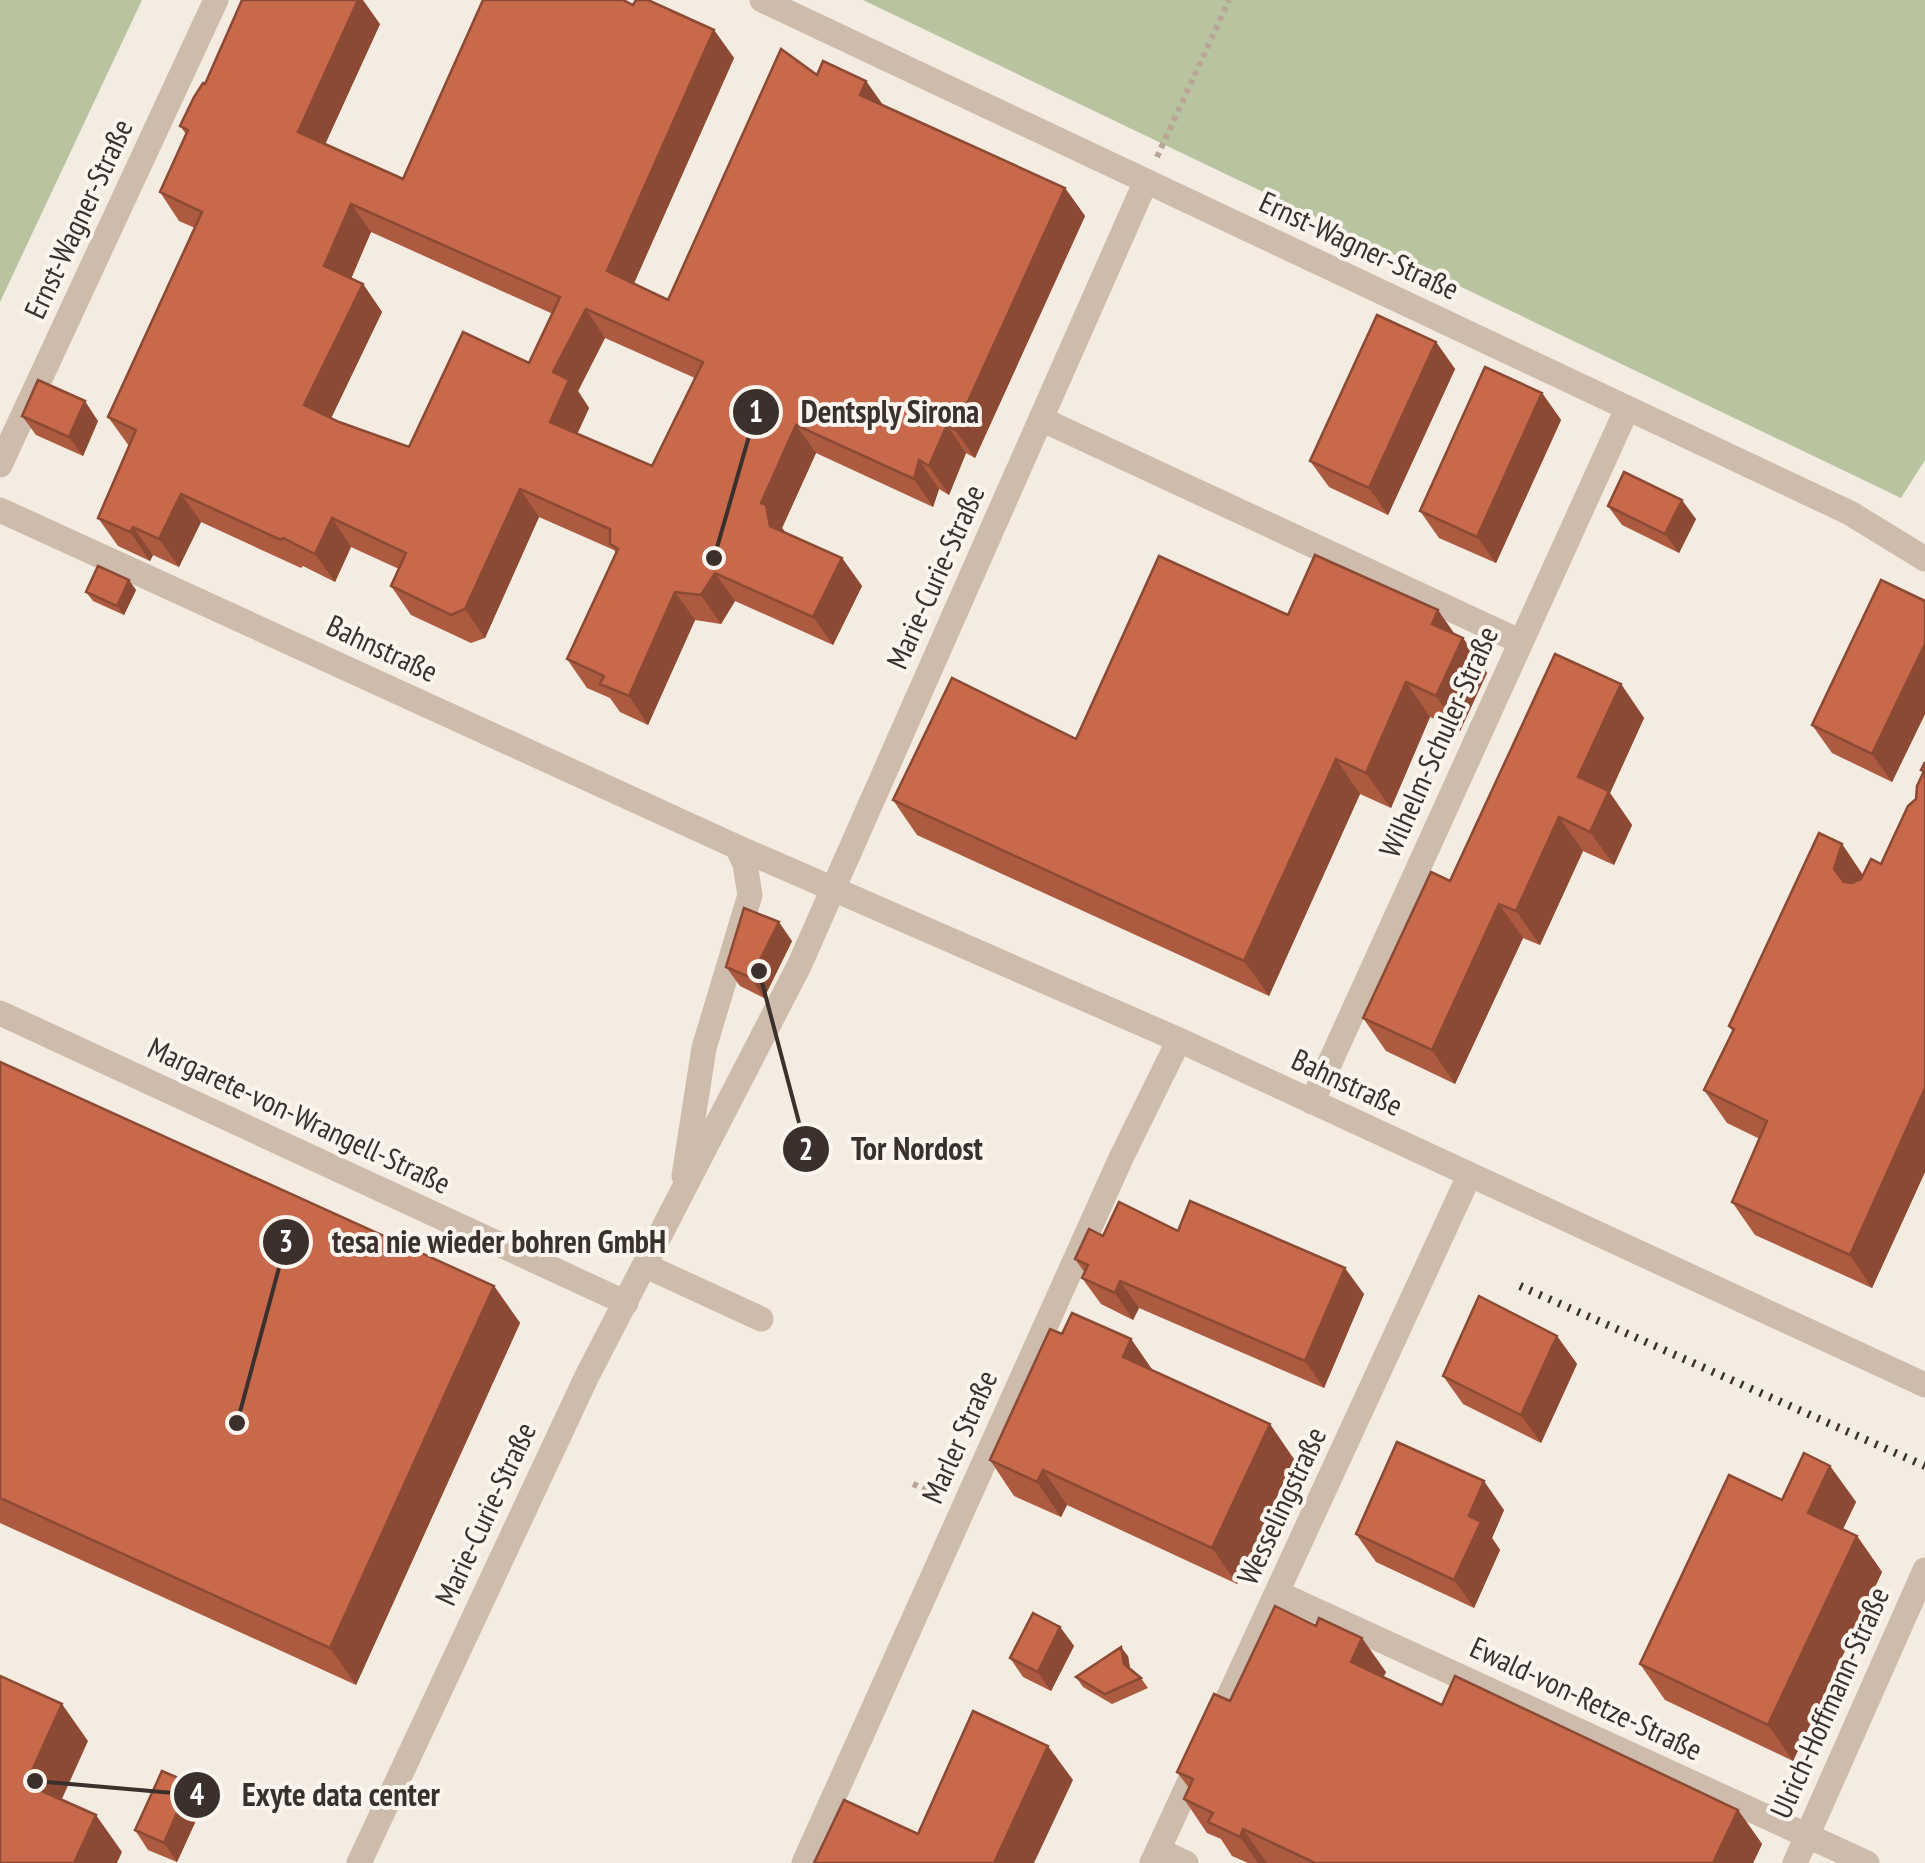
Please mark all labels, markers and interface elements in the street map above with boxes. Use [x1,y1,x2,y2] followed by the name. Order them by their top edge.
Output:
[14,112,141,324] street label: Ernst-Wagner-Straße
[1254,181,1466,308] street label: Ernst-Wagner-Straße
[731,381,1000,443] callout: Dentsply Sirona
[801,390,979,432] text: Dentsply Sirona
[749,391,763,430] text: 1
[877,478,993,675] street label: Marie-Curie-Straße
[321,605,444,690] street label: Bahnstraße
[1369,620,1506,863] street label: Wilhelm-Schuler-Straße
[142,1027,457,1202] street label: Margarete-von-Wrangell-Straße
[1286,1039,1409,1124] street label: Bahnstraße
[781,1118,1003,1180] callout: Tor Nordost
[851,1127,984,1169] text: Tor Nordost
[799,1129,813,1168] text: 2
[261,1211,686,1273] callout: tesa nie wieder bohren GmbH
[332,1220,666,1262] text: tesa nie wieder bohren GmbH
[279,1221,293,1260] text: 3
[912,1364,1005,1509] street label: Marler Straße
[425,1416,544,1611] street label: Marie-Curie-Straße
[1227,1420,1334,1590] street label: Wesselingstraße
[1760,1581,1897,1824] street label: Ulrich-Hoffmann-Straße
[1464,1627,1709,1768] street label: Ewald-von-Retze-Straße
[172,1764,460,1826] callout: Exyte data center
[242,1773,441,1815] text: Exyte data center
[190,1774,204,1813] text: 4

